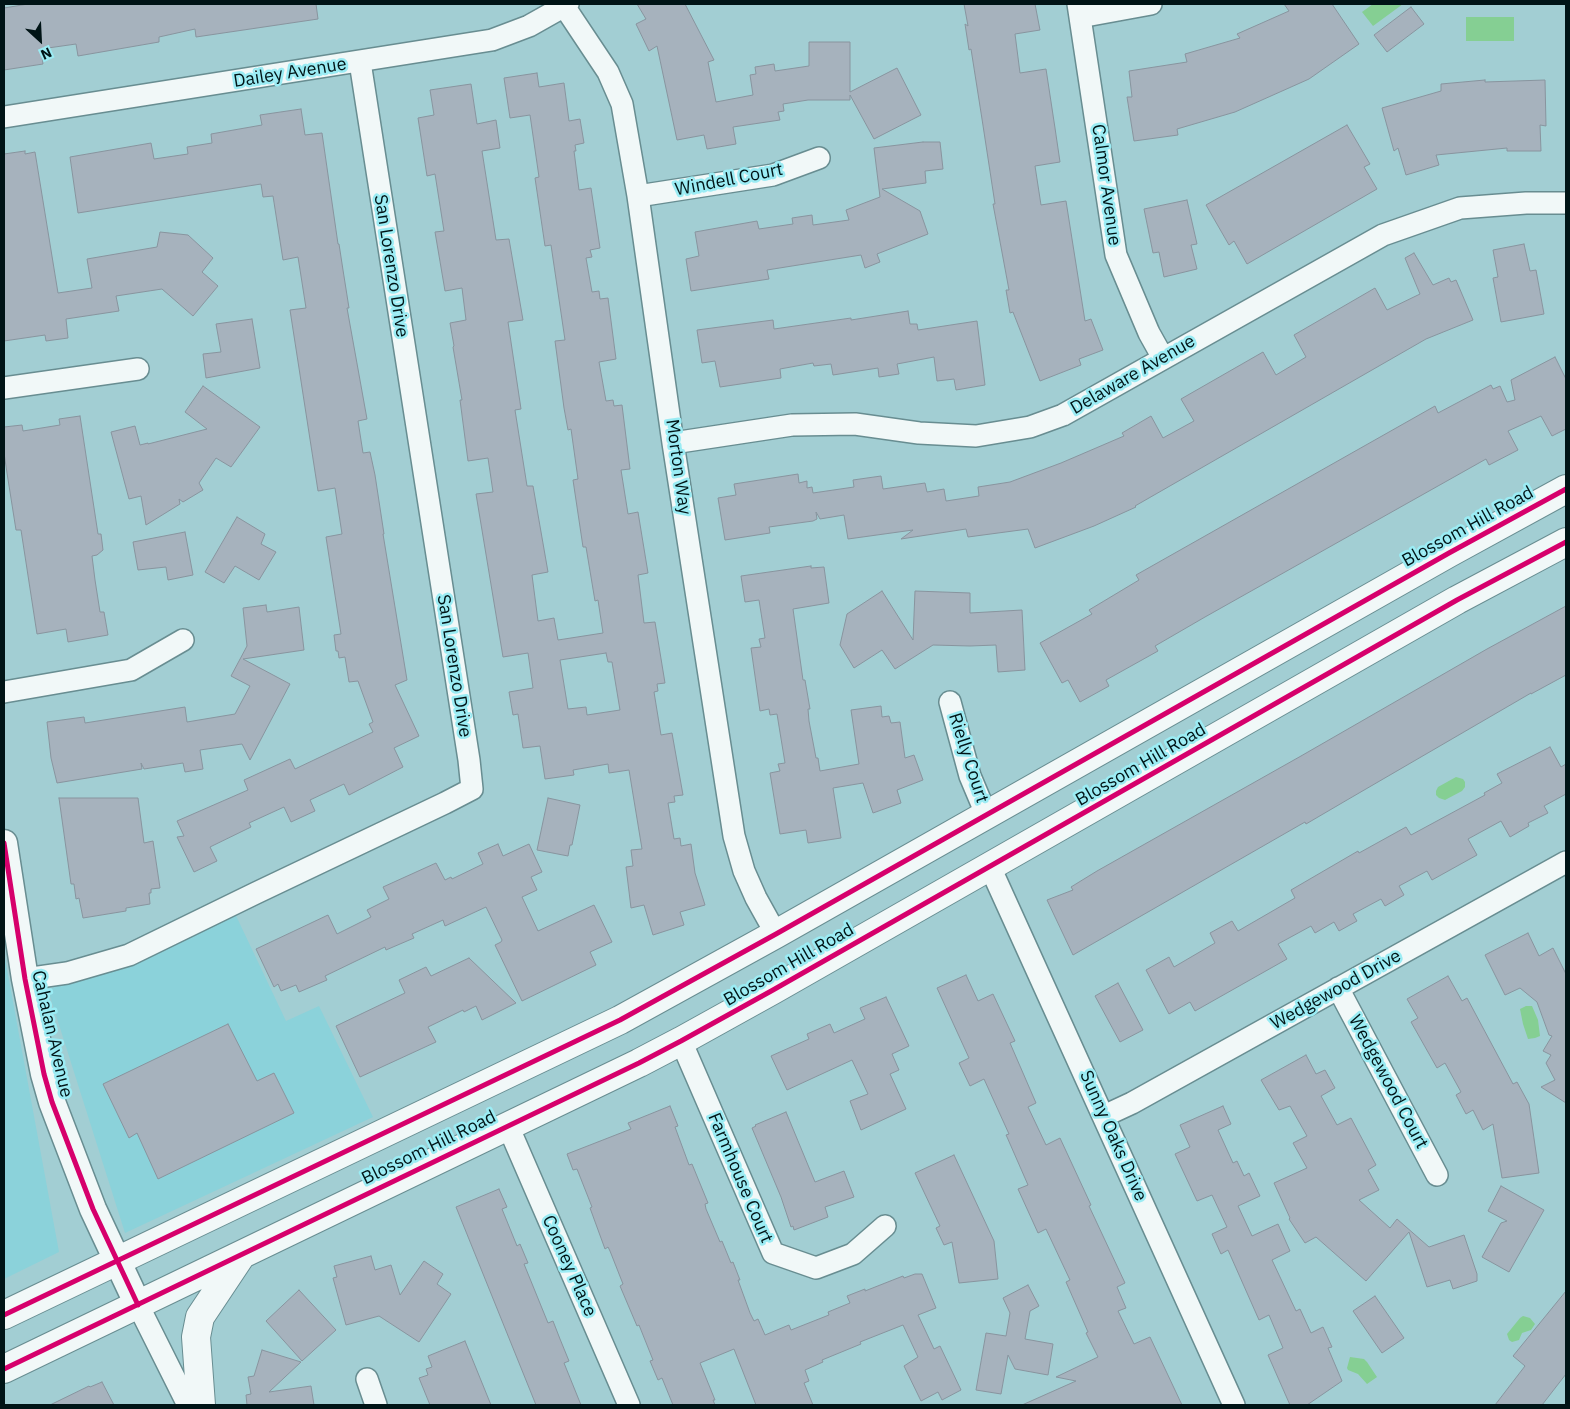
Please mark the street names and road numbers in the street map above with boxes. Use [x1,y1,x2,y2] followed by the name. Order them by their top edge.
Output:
[232,53,348,93] street label: Dailey Avenue
[1087,123,1125,247] street label: Calmor Avenue
[673,159,785,201] street label: Windell Court
[369,193,413,339] street label: San Lorenzo Drive
[1067,331,1199,419] street label: Delaware Avenue
[661,418,695,516] street label: Morton Way
[1399,482,1537,572] street label: Blossom Hill Road
[432,593,476,739] street label: San Lorenzo Drive
[943,710,993,806] street label: Rielly Court
[1072,719,1210,811] street label: Blossom Hill Road
[720,919,858,1011] street label: Blossom Hill Road
[1267,945,1405,1035] street label: Wedgewood Drive
[27,968,77,1100] street label: Cahalan Avenue
[1344,1011,1432,1153] street label: Wedgewood Court
[1075,1067,1151,1205] street label: Sunny Oaks Drive
[358,1106,500,1190] street label: Blossom Hill Road
[703,1110,777,1246] street label: Farmhouse Court
[537,1212,601,1320] street label: Cooney Place

